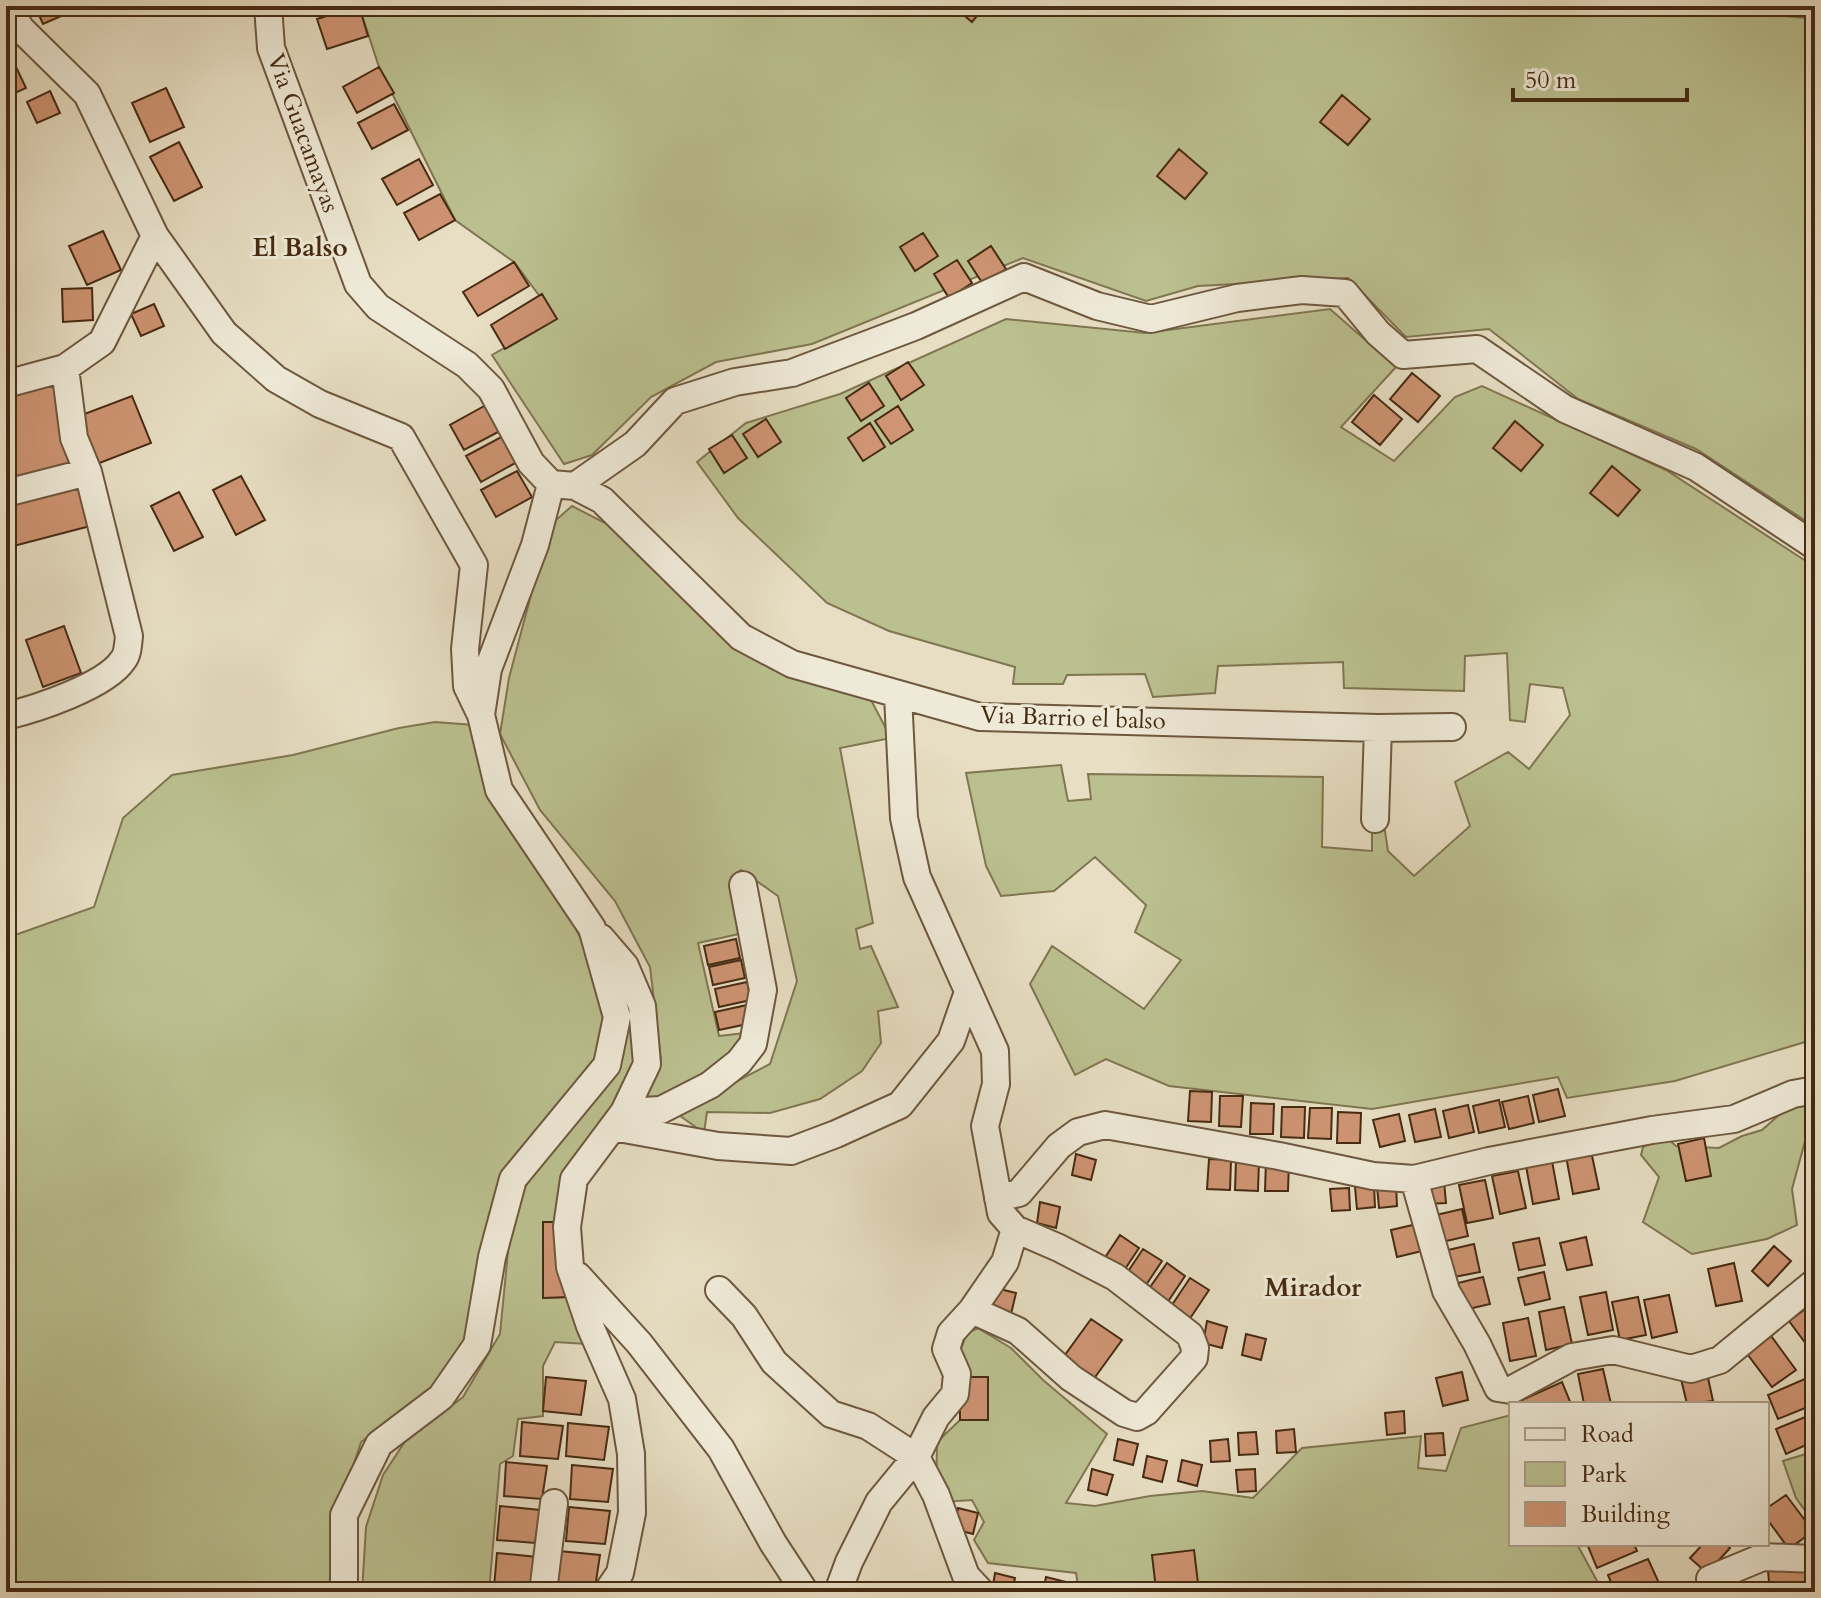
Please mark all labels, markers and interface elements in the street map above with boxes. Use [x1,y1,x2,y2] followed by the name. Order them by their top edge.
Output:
[259,49,347,217] street label: Via Guacamayas
[1513,52,1687,102] scale bar
[1525,64,1577,97] text: 50 m
[252,230,348,265] district label: El Balso
[980,698,1166,738] street label: Via Barrio el balso
[1264,1270,1362,1305] district label: Mirador
[1509,1402,1769,1546] legend
[1581,1418,1634,1451] text: Road
[1581,1458,1627,1491] text: Park
[1581,1498,1671,1531] text: Building

